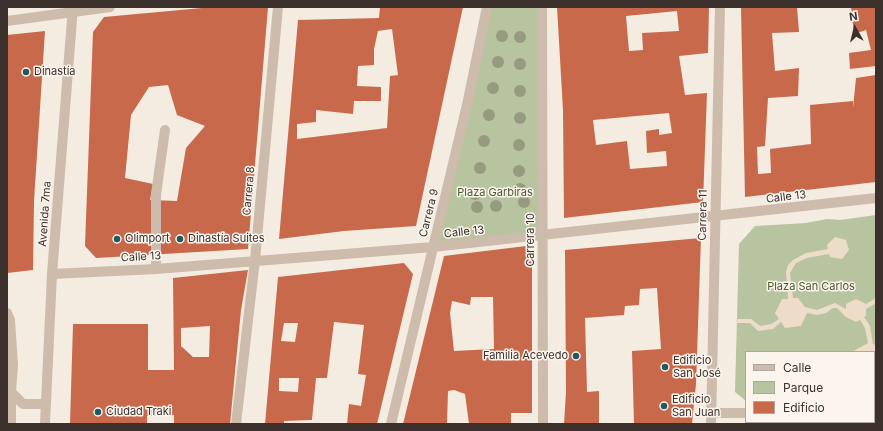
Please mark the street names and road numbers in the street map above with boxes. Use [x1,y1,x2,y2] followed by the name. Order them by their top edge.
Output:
[240,166,258,216] street label: Carrera 8
[36,181,54,247] street label: Avenida 7ma
[417,188,441,238] street label: Carrera 9
[765,188,807,206] street label: Calle 13
[696,189,710,241] street label: Carrera 11
[524,213,538,267] street label: Carrera 10
[443,223,485,241] street label: Calle 13
[121,249,161,265] street label: Calle 13

